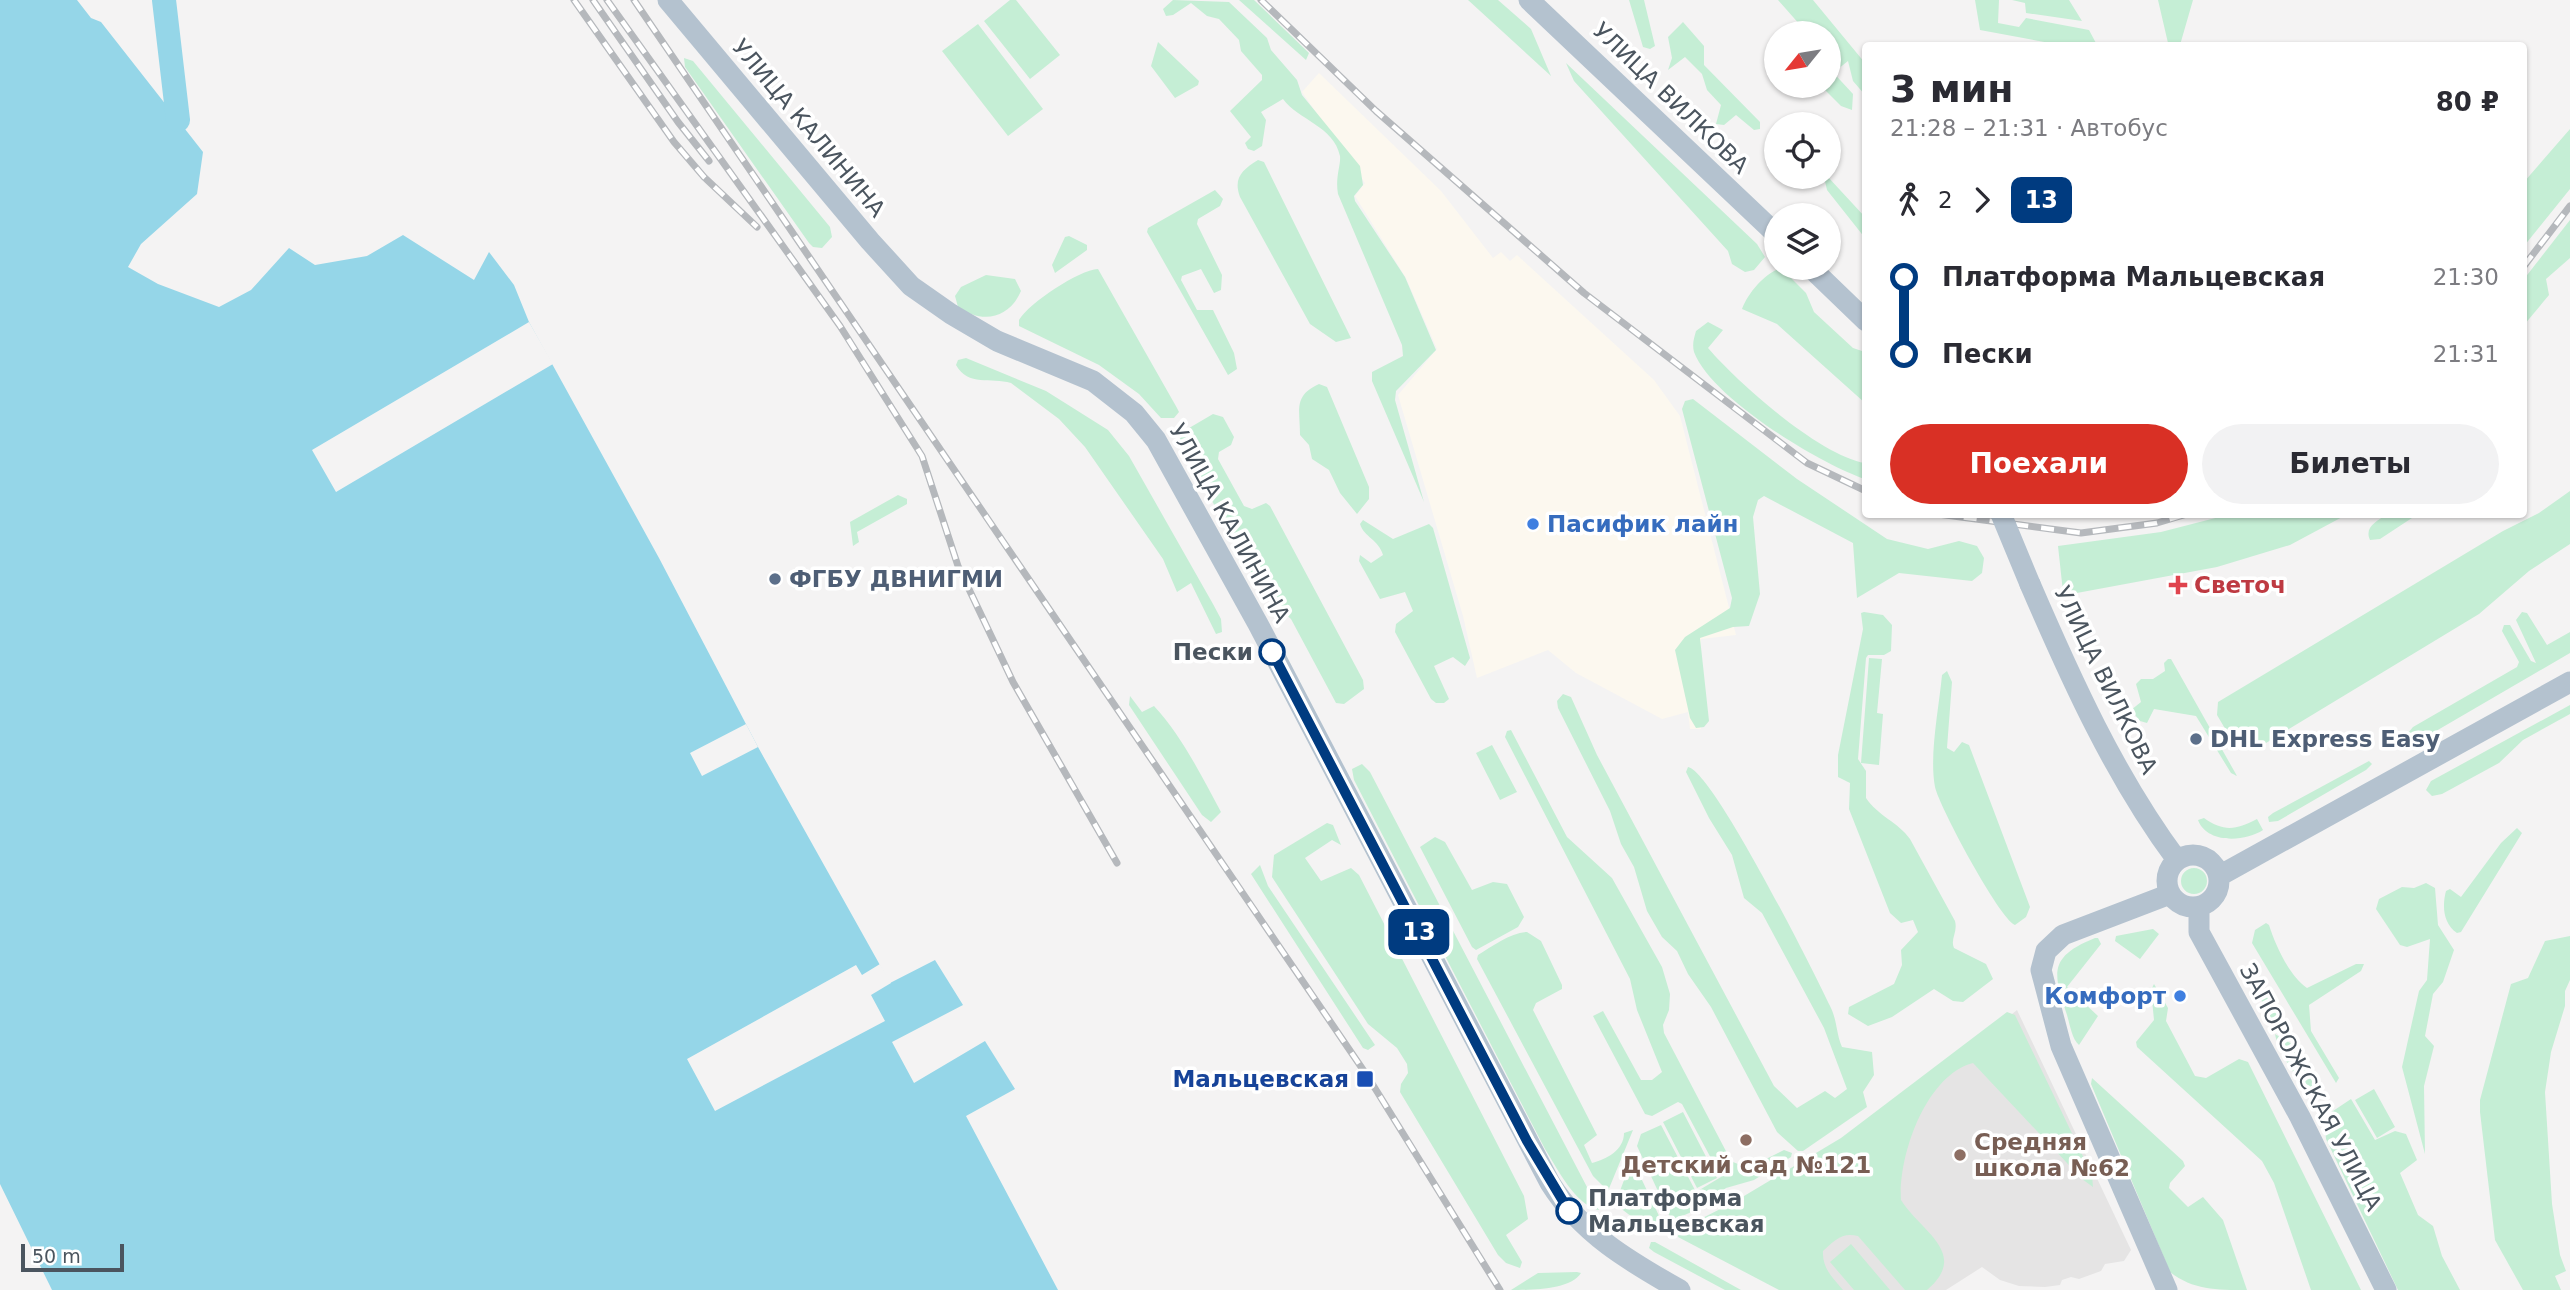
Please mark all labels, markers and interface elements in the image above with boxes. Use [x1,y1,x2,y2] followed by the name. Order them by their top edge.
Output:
[1588,17,1754,179] street label: УЛИЦА ВИЛКОВА
[1764,21,1841,98] north arrow
[1764,21,1841,280] map controls
[727,34,891,222] street label: УЛИЦА КАЛИНИНА
[1890,67,2014,111] text: 3 мин
[2436,87,2499,117] text: 80 ₽
[1764,112,1841,189] button: locate
[1890,115,2168,141] text: 21:28 – 21:31 · Автобус
[1890,181,1928,219] icon: walk
[1963,181,2001,219] icon: forward
[2025,186,2058,214] text: 13
[1938,187,1953,213] text: 2
[1764,203,1841,280] button: layers
[1942,262,2325,292] text: Платформа Мальцевская
[2433,264,2499,290] text: 21:30
[1942,339,2033,369] text: Пески
[2433,341,2499,367] text: 21:31
[1164,419,1296,627] street label: УЛИЦА КАЛИНИНА
[1890,424,2188,504] button: Поехали
[2202,424,2499,504] button: Билеты
[1547,511,1738,537] place label: Пасифик лайн
[1525,516,1541,532] marker: Пасифик лайн
[789,566,1003,592] place label: ФГБУ ДВНИГМИ
[767,571,783,587] marker: ФГБУ ДВНИГМИ
[2194,572,2286,598] place label: Светоч
[2168,575,2188,595] marker: Светоч
[2049,582,2163,778] street label: УЛИЦА ВИЛКОВА
[1173,639,1253,665] place label: Пески
[1259,639,1285,665] marker: Пески
[2210,726,2440,752] place label: DHL Express Easy
[2188,731,2204,747] marker: DHL Express Easy
[1388,909,1450,955] line badge: 13
[1402,918,1436,946] text: 13
[2235,959,2387,1215] street label: ЗАПОРОЖСКАЯ УЛИЦА
[2044,983,2167,1009] place label: Комфорт
[2172,988,2188,1004] marker: Комфорт
[1172,1066,1349,1092] place label: Мальцевская
[1355,1069,1375,1089] marker: Мальцевская
[1974,1129,2130,1181] place label: Средняя школа №62
[1738,1132,1754,1148] marker: Детский сад №121
[1952,1147,1968,1163] marker: Средняя школа №62
[1621,1152,1871,1178] place label: Детский сад №121
[1588,1185,1765,1237] place label: Платформа Мальцевская
[1556,1198,1582,1224] marker: Платформа Мальцевская
[21,1241,124,1273] scale bar
[32,1245,81,1267] text: 50 m

